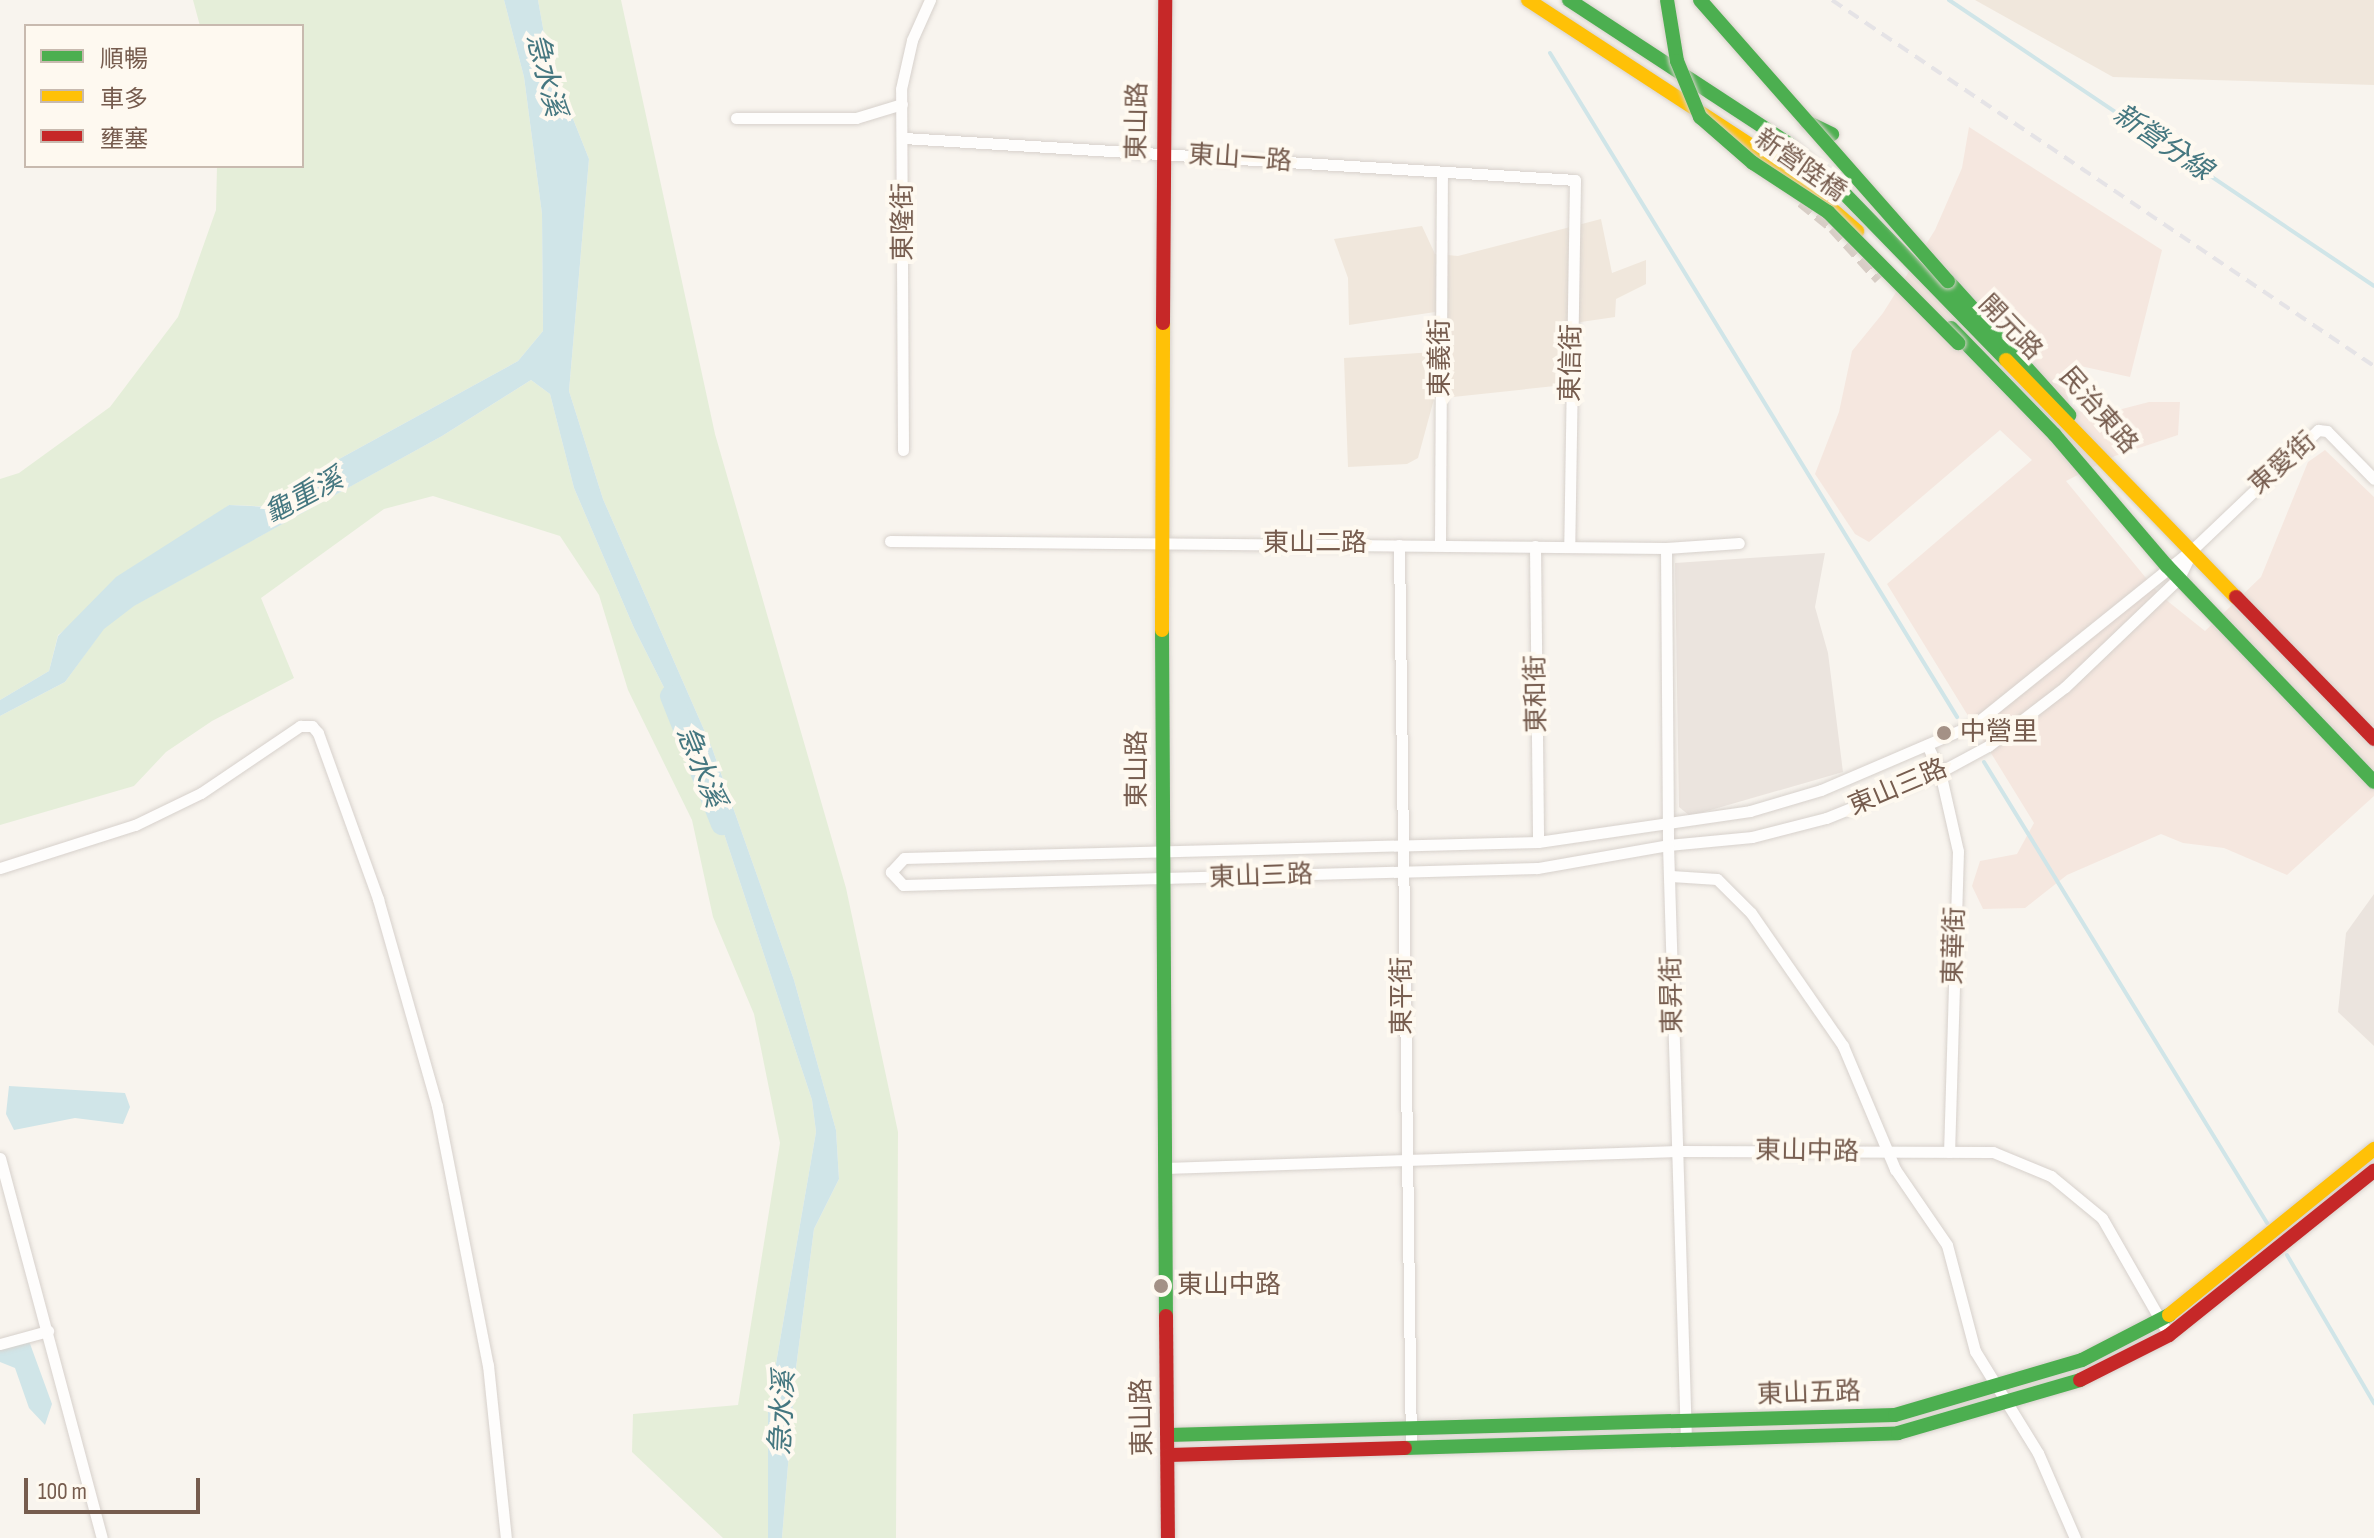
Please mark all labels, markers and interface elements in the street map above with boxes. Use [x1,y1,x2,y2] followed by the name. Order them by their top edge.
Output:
[24,24,304,168] legend
[519,30,571,120] water label: 急水溪
[100,45,148,74] text: 順暢
[1122,82,1154,160] street label: 東山路
[100,85,148,114] text: 車多
[2106,98,2218,188] water label: 新營分線
[1748,123,1852,209] street label: 新營陸橋
[100,125,148,154] text: 壅塞
[1187,140,1293,178] street label: 東山一路
[888,183,920,261] street label: 東隆街
[1972,289,2048,367] street label: 開元路
[1425,319,1457,397] street label: 東義街
[1556,324,1588,402] street label: 東信街
[2052,362,2144,460] street label: 民治東路
[2243,427,2323,501] street label: 東愛街
[259,462,349,532] water label: 龜重溪
[1263,528,1367,560] street label: 東山二路
[1521,655,1553,733] street label: 東和街
[1960,717,2038,749] place label: 中營里
[669,722,731,812] water label: 急水溪
[1935,724,1953,742] marker: 中營里
[1122,730,1154,808] street label: 東山路
[1844,753,1952,823] street label: 東山三路
[1208,860,1314,894] street label: 東山三路
[1938,906,1972,986] street label: 東華街
[1657,956,1689,1034] street label: 東昇街
[1387,957,1419,1035] street label: 東平街
[1755,1135,1859,1169] street label: 東山中路
[1177,1270,1281,1302] place label: 東山中路
[1152,1277,1170,1295] marker: 東山中路
[764,1370,802,1456] water label: 急水溪
[1756,1377,1862,1411] street label: 東山五路
[1127,1378,1159,1456] street label: 東山路
[28,1462,204,1512] scale bar
[38,1477,87,1506] text: 100 m

